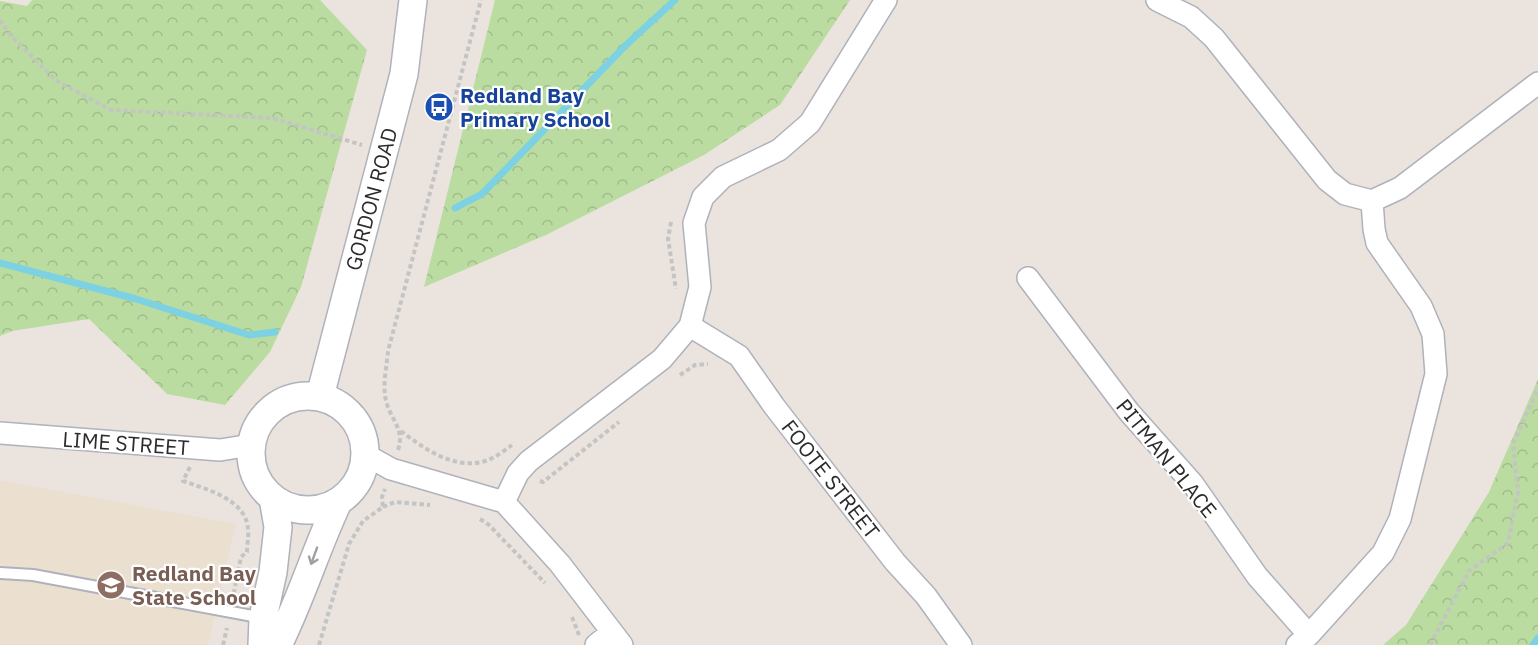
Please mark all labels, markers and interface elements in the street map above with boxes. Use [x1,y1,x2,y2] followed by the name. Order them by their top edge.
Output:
[460,81,610,133] place label: Redland Bay Primary School
[423,91,455,123] bus stop icon: Redland Bay Primary School
[338,124,404,274] street label: GORDON ROAD
[1110,393,1224,523] street label: PITMAN PLACE
[776,414,886,544] street label: FOOTE STREET
[62,425,190,461] street label: LIME STREET
[308,546,319,565] one-way arrow
[132,559,257,611] place label: Redland Bay State School
[95,569,127,601] school or university icon: Redland Bay State School

